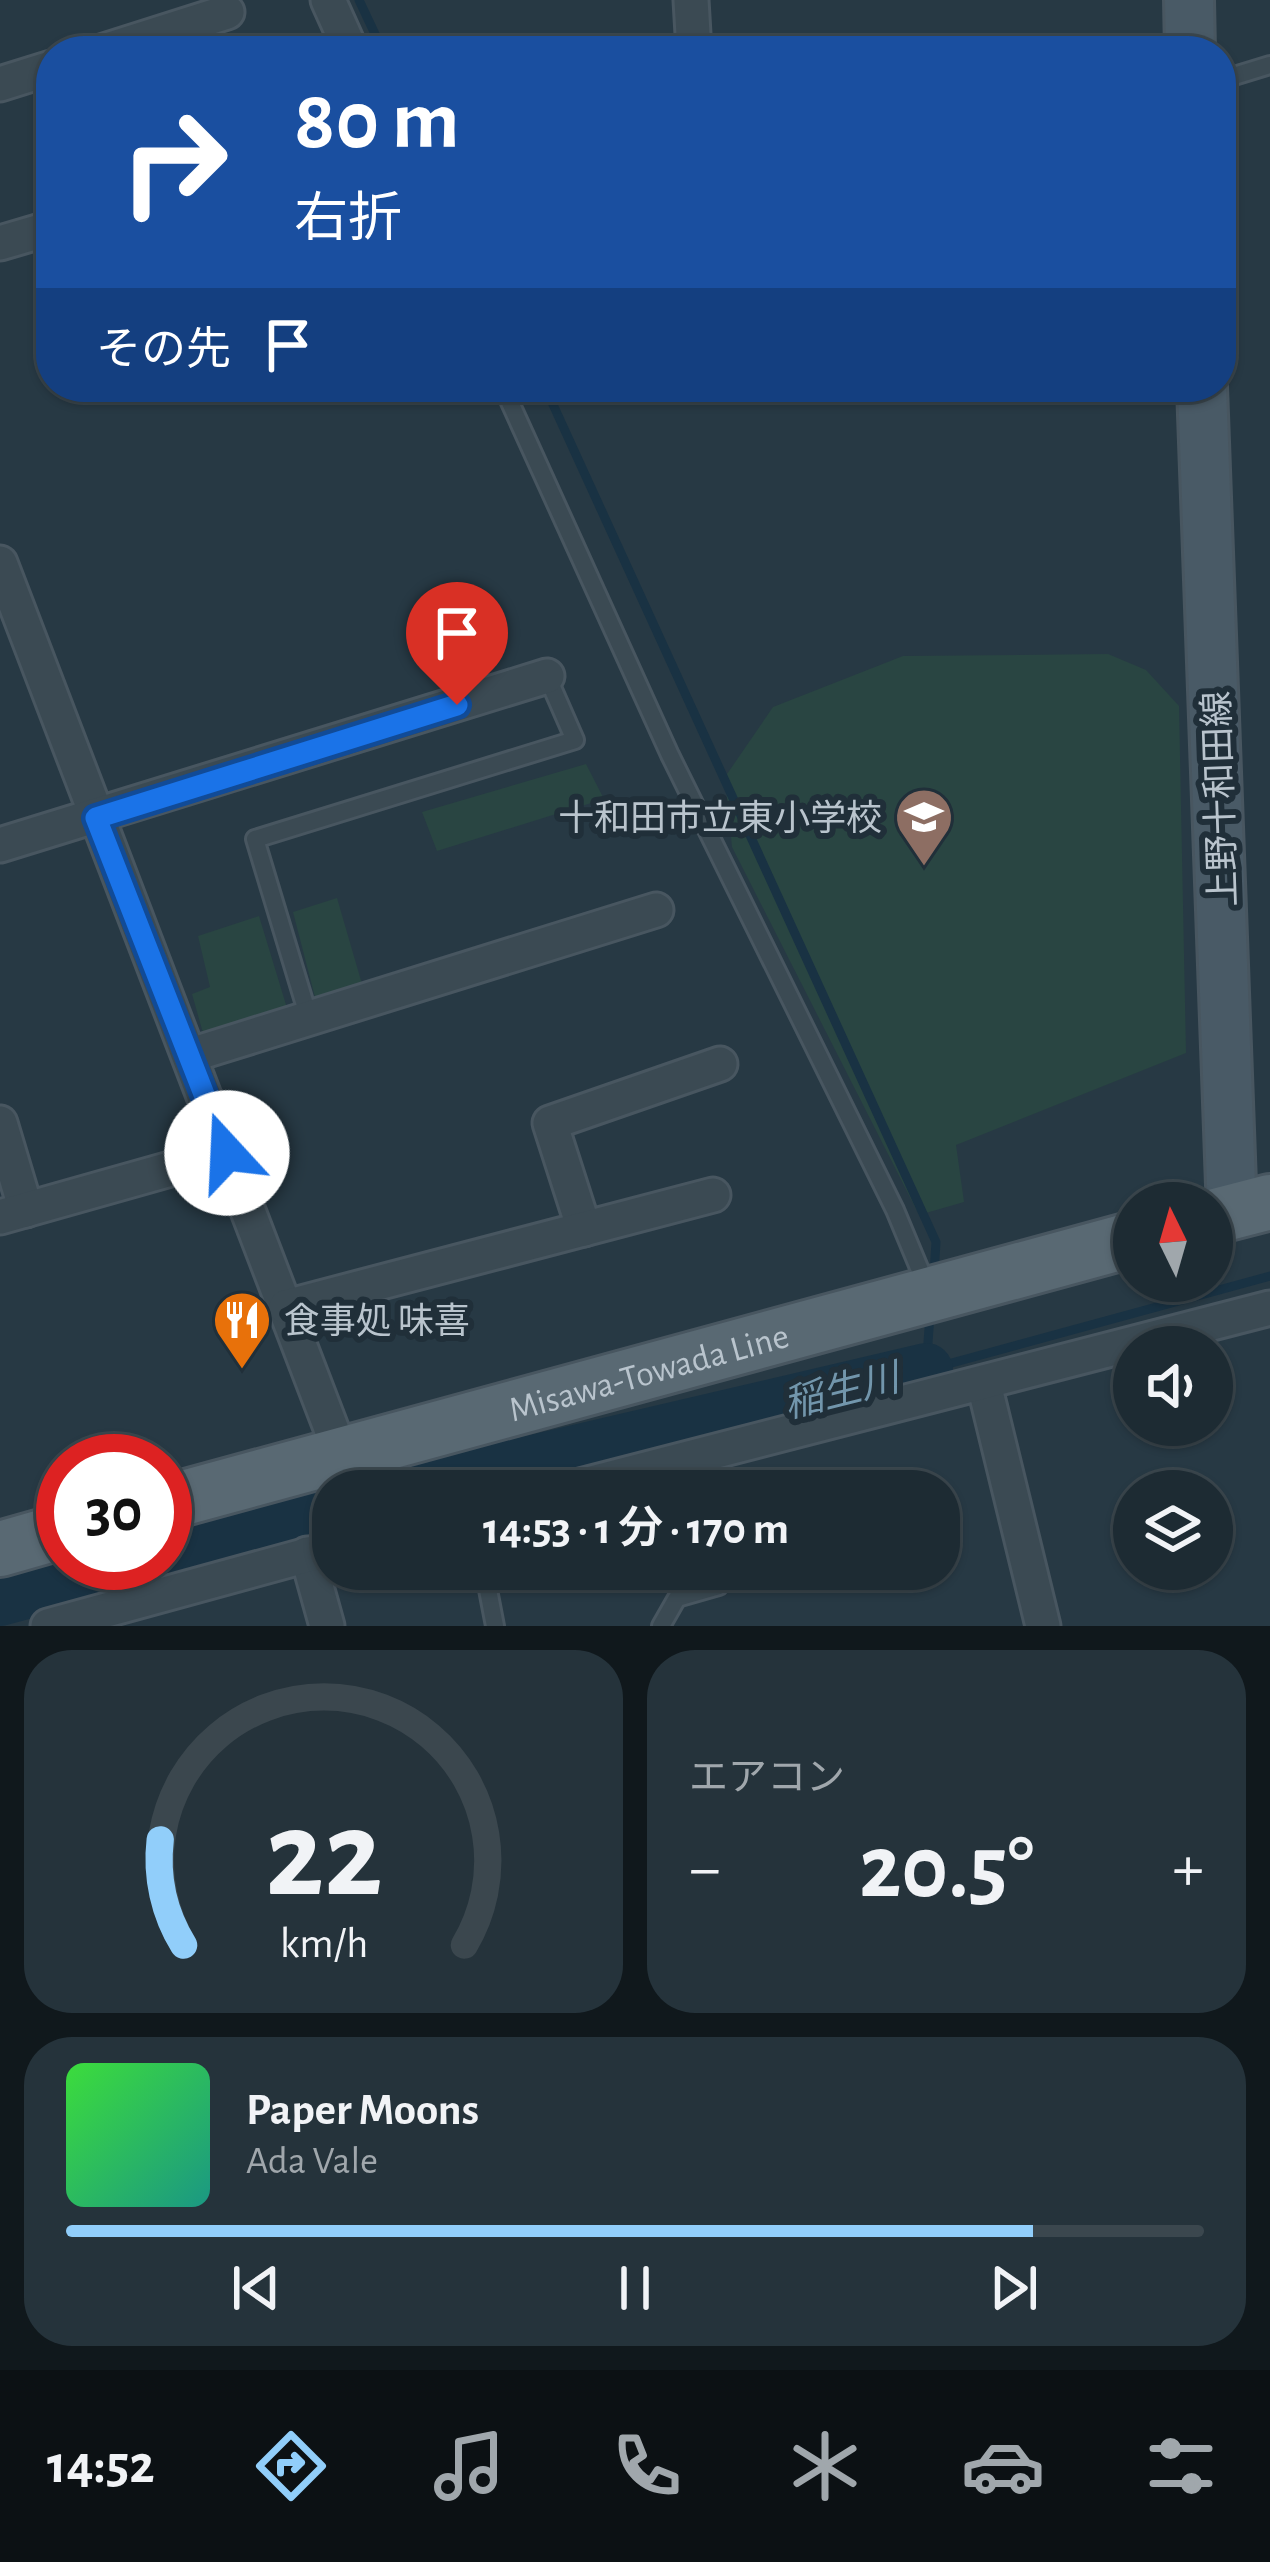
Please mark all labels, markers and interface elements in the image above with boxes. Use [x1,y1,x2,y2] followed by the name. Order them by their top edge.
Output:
[294,80,460,164] text: 80 m
[96,84,252,240] icon: right
[294,193,402,247] text: 右折
[255,312,321,378] icon: arrive
[96,328,231,373] text: その先
[406,582,508,705] pin
[424,600,490,666] icon: arrive
[1197,690,1243,908] street label: 上野十和田線
[893,786,955,868] school or university icon: 十和田市立東小学校
[558,799,882,837] place label: 十和田市立東小学校
[164,1090,290,1216] position arrow
[1113,1182,1233,1302] north arrow
[1113,1182,1233,1590] map controls
[211,1289,273,1371] restaurant icon: 食事処 味喜
[284,1302,470,1340] place label: 食事処 味喜
[505,1318,793,1429] street label: Misawa-Towada Line
[1113,1326,1233,1446] button: sound
[780,1356,907,1426] water label: 稲生川
[36,1434,192,1590] speed limit sign: 30
[1113,1470,1233,1590] button: layers
[483,1507,789,1552] text: 14:53 · 1 分 · 170 m
[689,1759,845,1798] text: エアコン
[265,1794,382,1919] text: 22
[859,1824,1034,1914] text: 20.5°
[689,1836,721,1902] text: −
[1172,1836,1204,1902] text: +
[279,1922,368,1965] text: km/h
[246,2088,479,2133] text: Paper Moons
[246,2142,378,2181] text: Ada Vale
[223,2255,289,2321] icon: previous
[602,2255,668,2321] icon: pause
[981,2255,1047,2321] icon: next
[249,2424,333,2508] icon: directions
[427,2424,511,2508] icon: music
[605,2424,689,2508] icon: phone
[783,2424,867,2508] icon: climate
[961,2424,1045,2508] icon: car
[1139,2424,1223,2508] icon: filters
[47,2439,155,2493] text: 14:52

